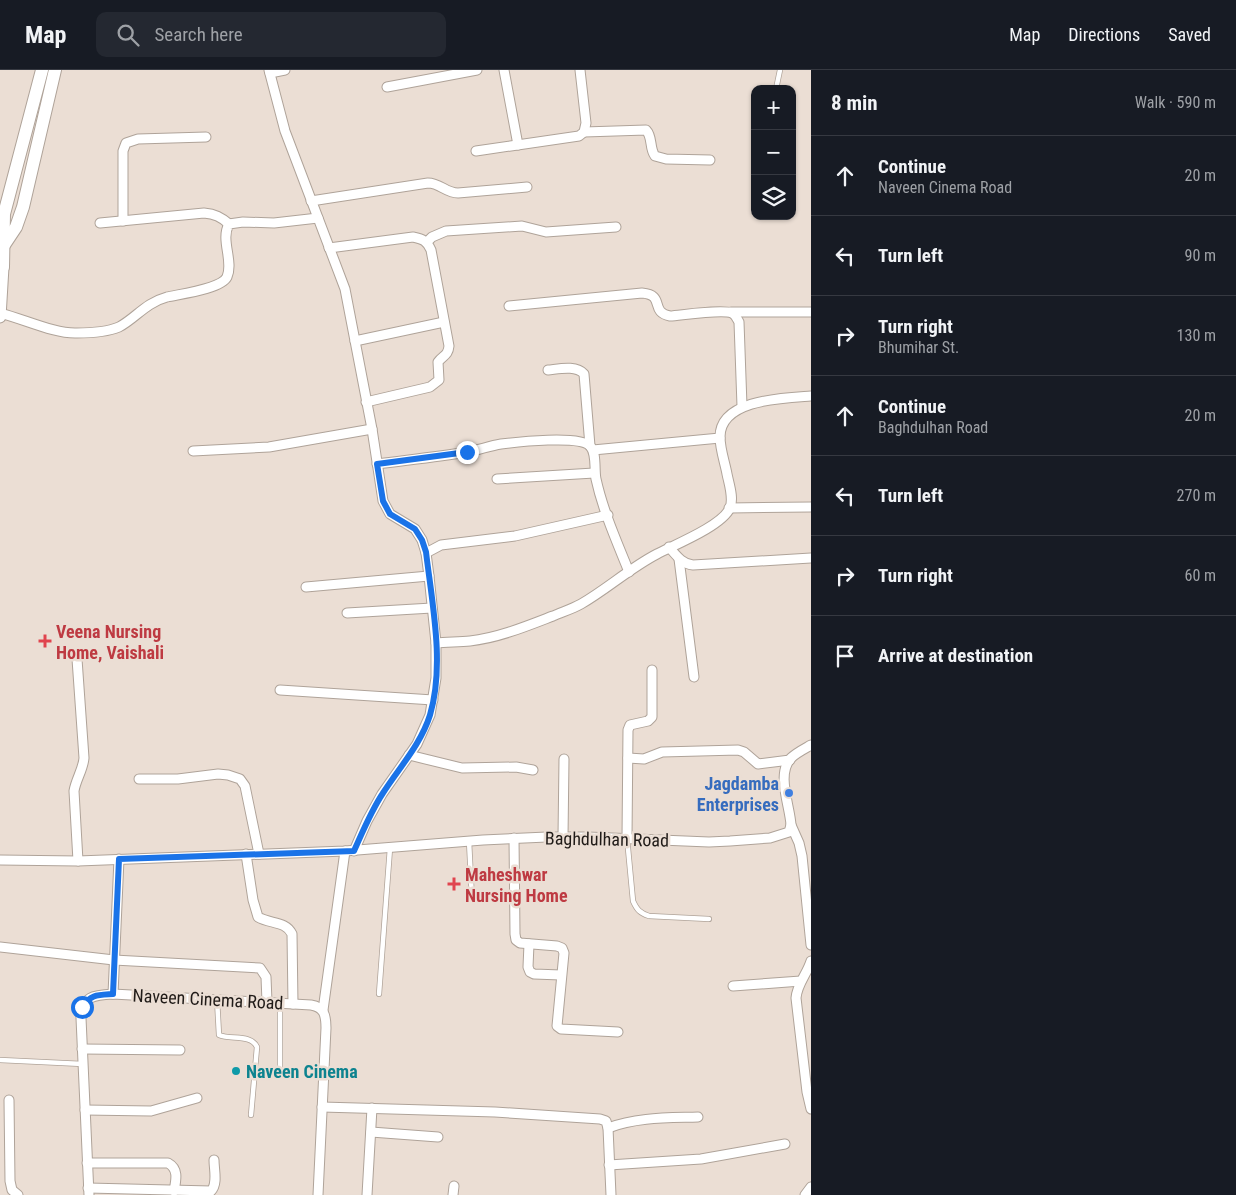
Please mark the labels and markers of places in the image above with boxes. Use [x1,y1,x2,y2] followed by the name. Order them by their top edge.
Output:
[56,621,164,663] place label: Veena Nursing Home, Vaishali
[38,634,52,648] marker: Veena Nursing Home, Vaishali
[697,773,779,815] place label: Jagdamba Enterprises
[783,787,795,799] marker: Jagdamba Enterprises
[465,864,568,906] place label: Maheshwar Nursing Home
[447,877,461,891] marker: Maheshwar Nursing Home
[246,1061,358,1082] place label: Naveen Cinema
[230,1065,242,1077] marker: Naveen Cinema

